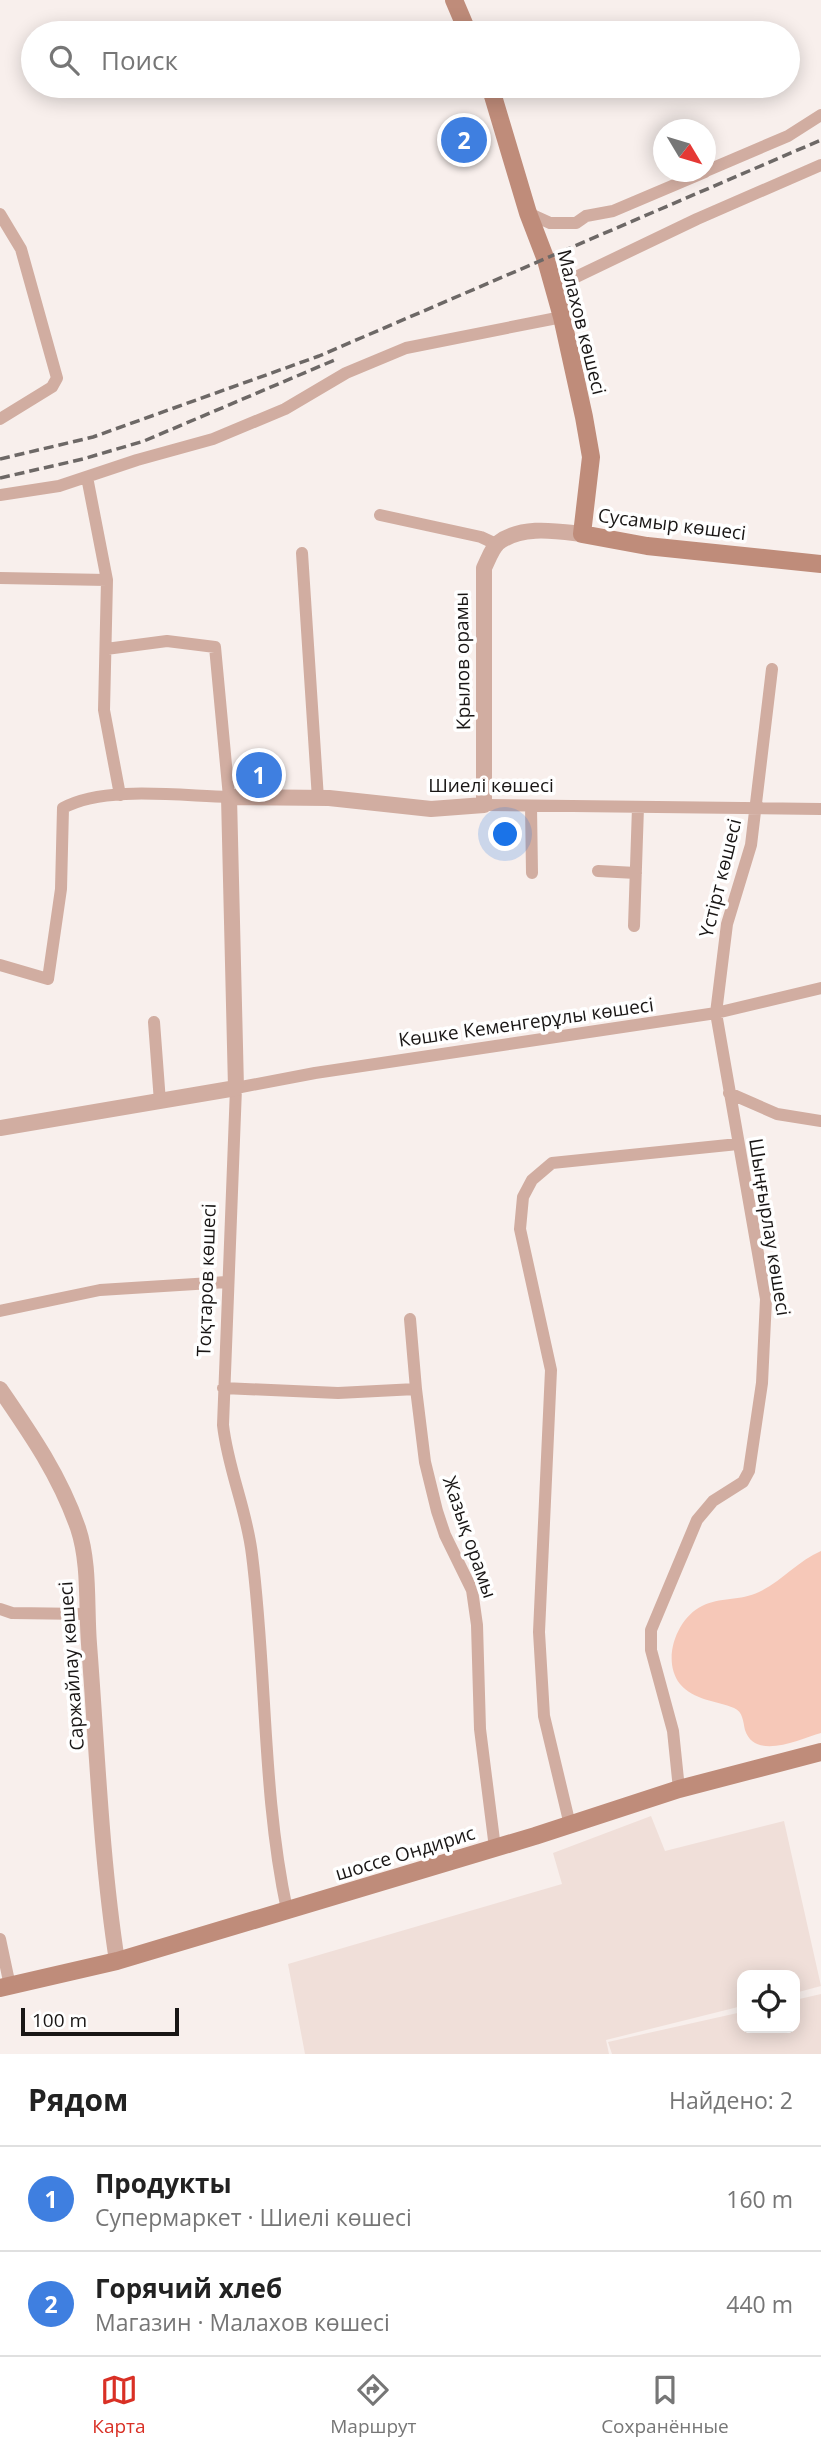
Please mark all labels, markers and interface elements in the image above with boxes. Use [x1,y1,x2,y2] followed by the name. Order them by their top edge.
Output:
[21,21,800,98] search box
[45,41,83,79] icon: search
[101,42,178,78] text: Поиск
[441,114,487,166] pin: 2
[653,119,716,182] north arrow
[551,247,613,397] street label: Малахов көшесі
[596,502,748,546] street label: Сусамыр көшесі
[448,592,476,730] street label: Крылов орамы
[236,749,282,801] pin: 1
[428,772,554,798] street label: Шиелі көшесі
[693,816,747,940] street label: Үстірт көшесі
[488,817,522,851] your location
[397,991,655,1053] street label: Көшке Кеменгерұлы көшесі
[743,1136,797,1318] street label: Шыңғырлау көшесі
[190,1203,222,1357] street label: Тоқтаров көшесі
[437,1472,503,1602] street label: Жазық орамы
[52,1581,90,1751] street label: Саржайлау көшесі
[332,1819,478,1887] street label: шоссе Ондирис
[737,1970,800,2033] map controls
[737,1970,800,2033] button: locate
[21,2005,178,2037] scale bar
[32,2007,87,2033] text: 100 m
[28,2079,128,2120] text: Рядом
[669,2084,793,2116] text: Найдено: 2
[95,2165,232,2201] text: Продукты
[44,2183,58,2215] text: 1
[726,2183,793,2215] text: 160 m
[95,2201,412,2233] text: Супермаркет · Шиелі көшесі
[95,2270,282,2306] text: Горячий хлеб
[44,2288,58,2320] text: 2
[726,2288,793,2320] text: 440 m
[95,2306,390,2338] text: Магазин · Малахов көшесі
[92,2371,146,2439] tab: Карта
[330,2371,417,2439] tab: Маршрут
[601,2371,729,2439] tab: Сохранённые

